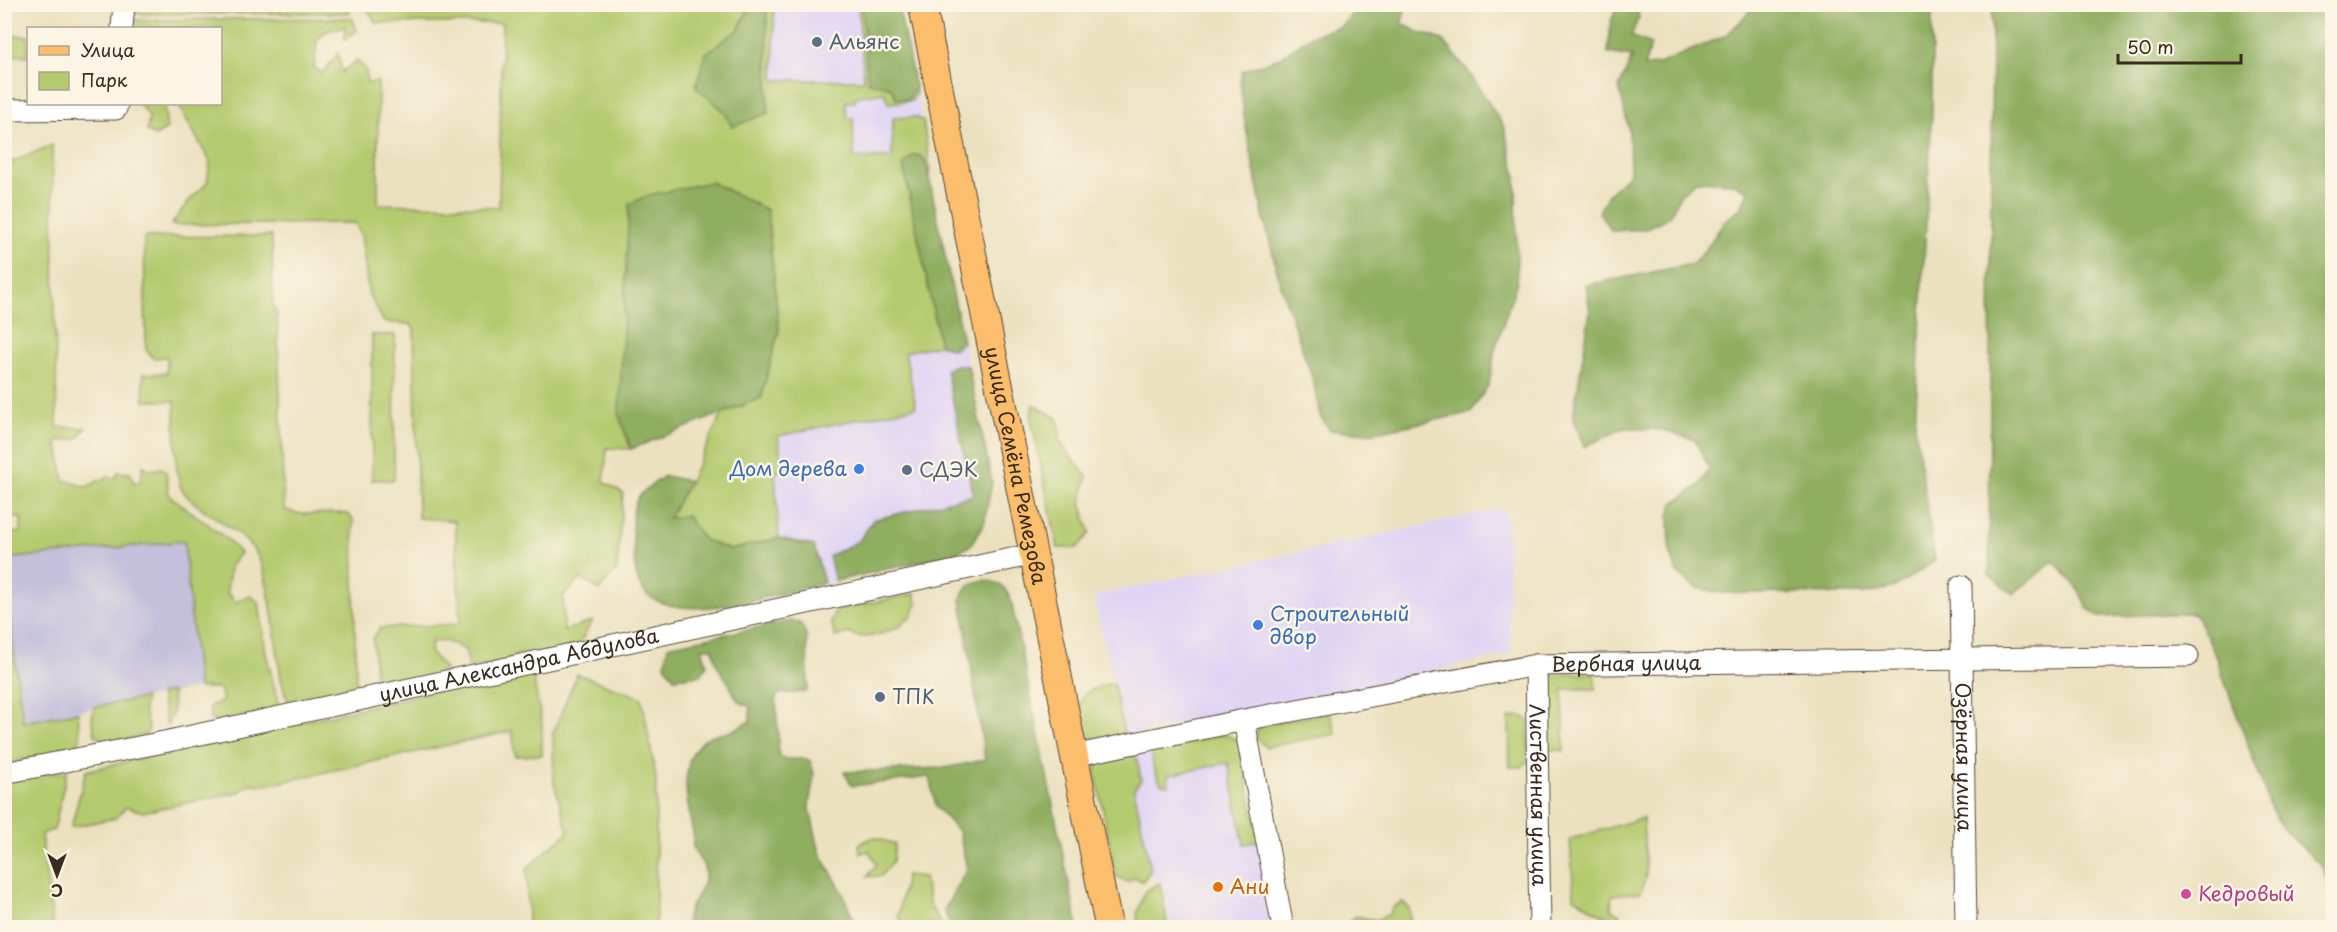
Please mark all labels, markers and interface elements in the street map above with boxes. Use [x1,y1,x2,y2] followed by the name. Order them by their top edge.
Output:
[829,26,900,56] place label: Альянс
[27,27,222,105] legend
[2118,27,2241,65] scale bar
[2127,33,2174,60] text: 50 m
[810,35,824,49] marker: Альянс
[81,36,135,63] text: Улица
[81,66,128,93] text: Парк
[978,344,1055,588] street label: улица Семёна Ремезова
[729,453,848,483] place label: Дом дерева
[919,454,978,484] place label: СДЭК
[852,462,866,476] marker: Дом дерева
[900,463,914,477] marker: СДЭК
[1270,598,1409,651] place label: Строительный двор
[1251,618,1265,632] marker: Строительный двор
[376,619,662,709] street label: улица Александра Абдулова
[1551,647,1702,679] street label: Вербная улица
[892,681,934,711] place label: ТПК
[1948,682,1981,832] street label: Озёрная улица
[873,690,887,704] marker: ТПК
[1523,704,1555,887] street label: Лиственная улица
[27,845,87,905] north arrow
[1230,871,1269,901] place label: Ани
[2198,878,2295,908] place label: Кедровый
[51,879,63,903] text: С
[1211,880,1225,894] marker: Ани
[2179,887,2193,901] marker: Кедровый

